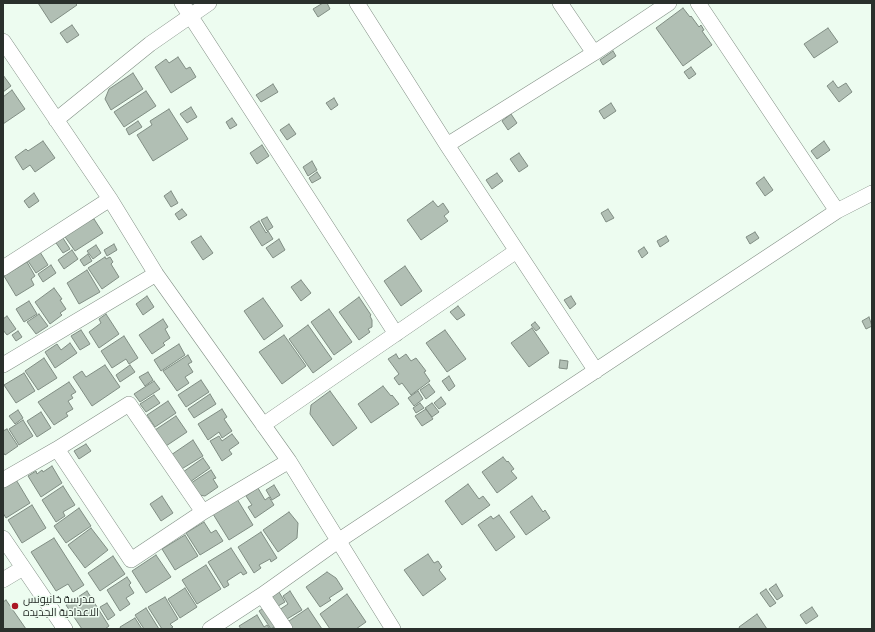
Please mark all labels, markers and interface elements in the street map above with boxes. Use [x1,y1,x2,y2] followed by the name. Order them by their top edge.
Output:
[23,593,99,619] place label: مدرسة خانيونس الاعدادية الجديده
[10,601,20,611] marker: مدرسة خانيونس الاعدادية الجديده

